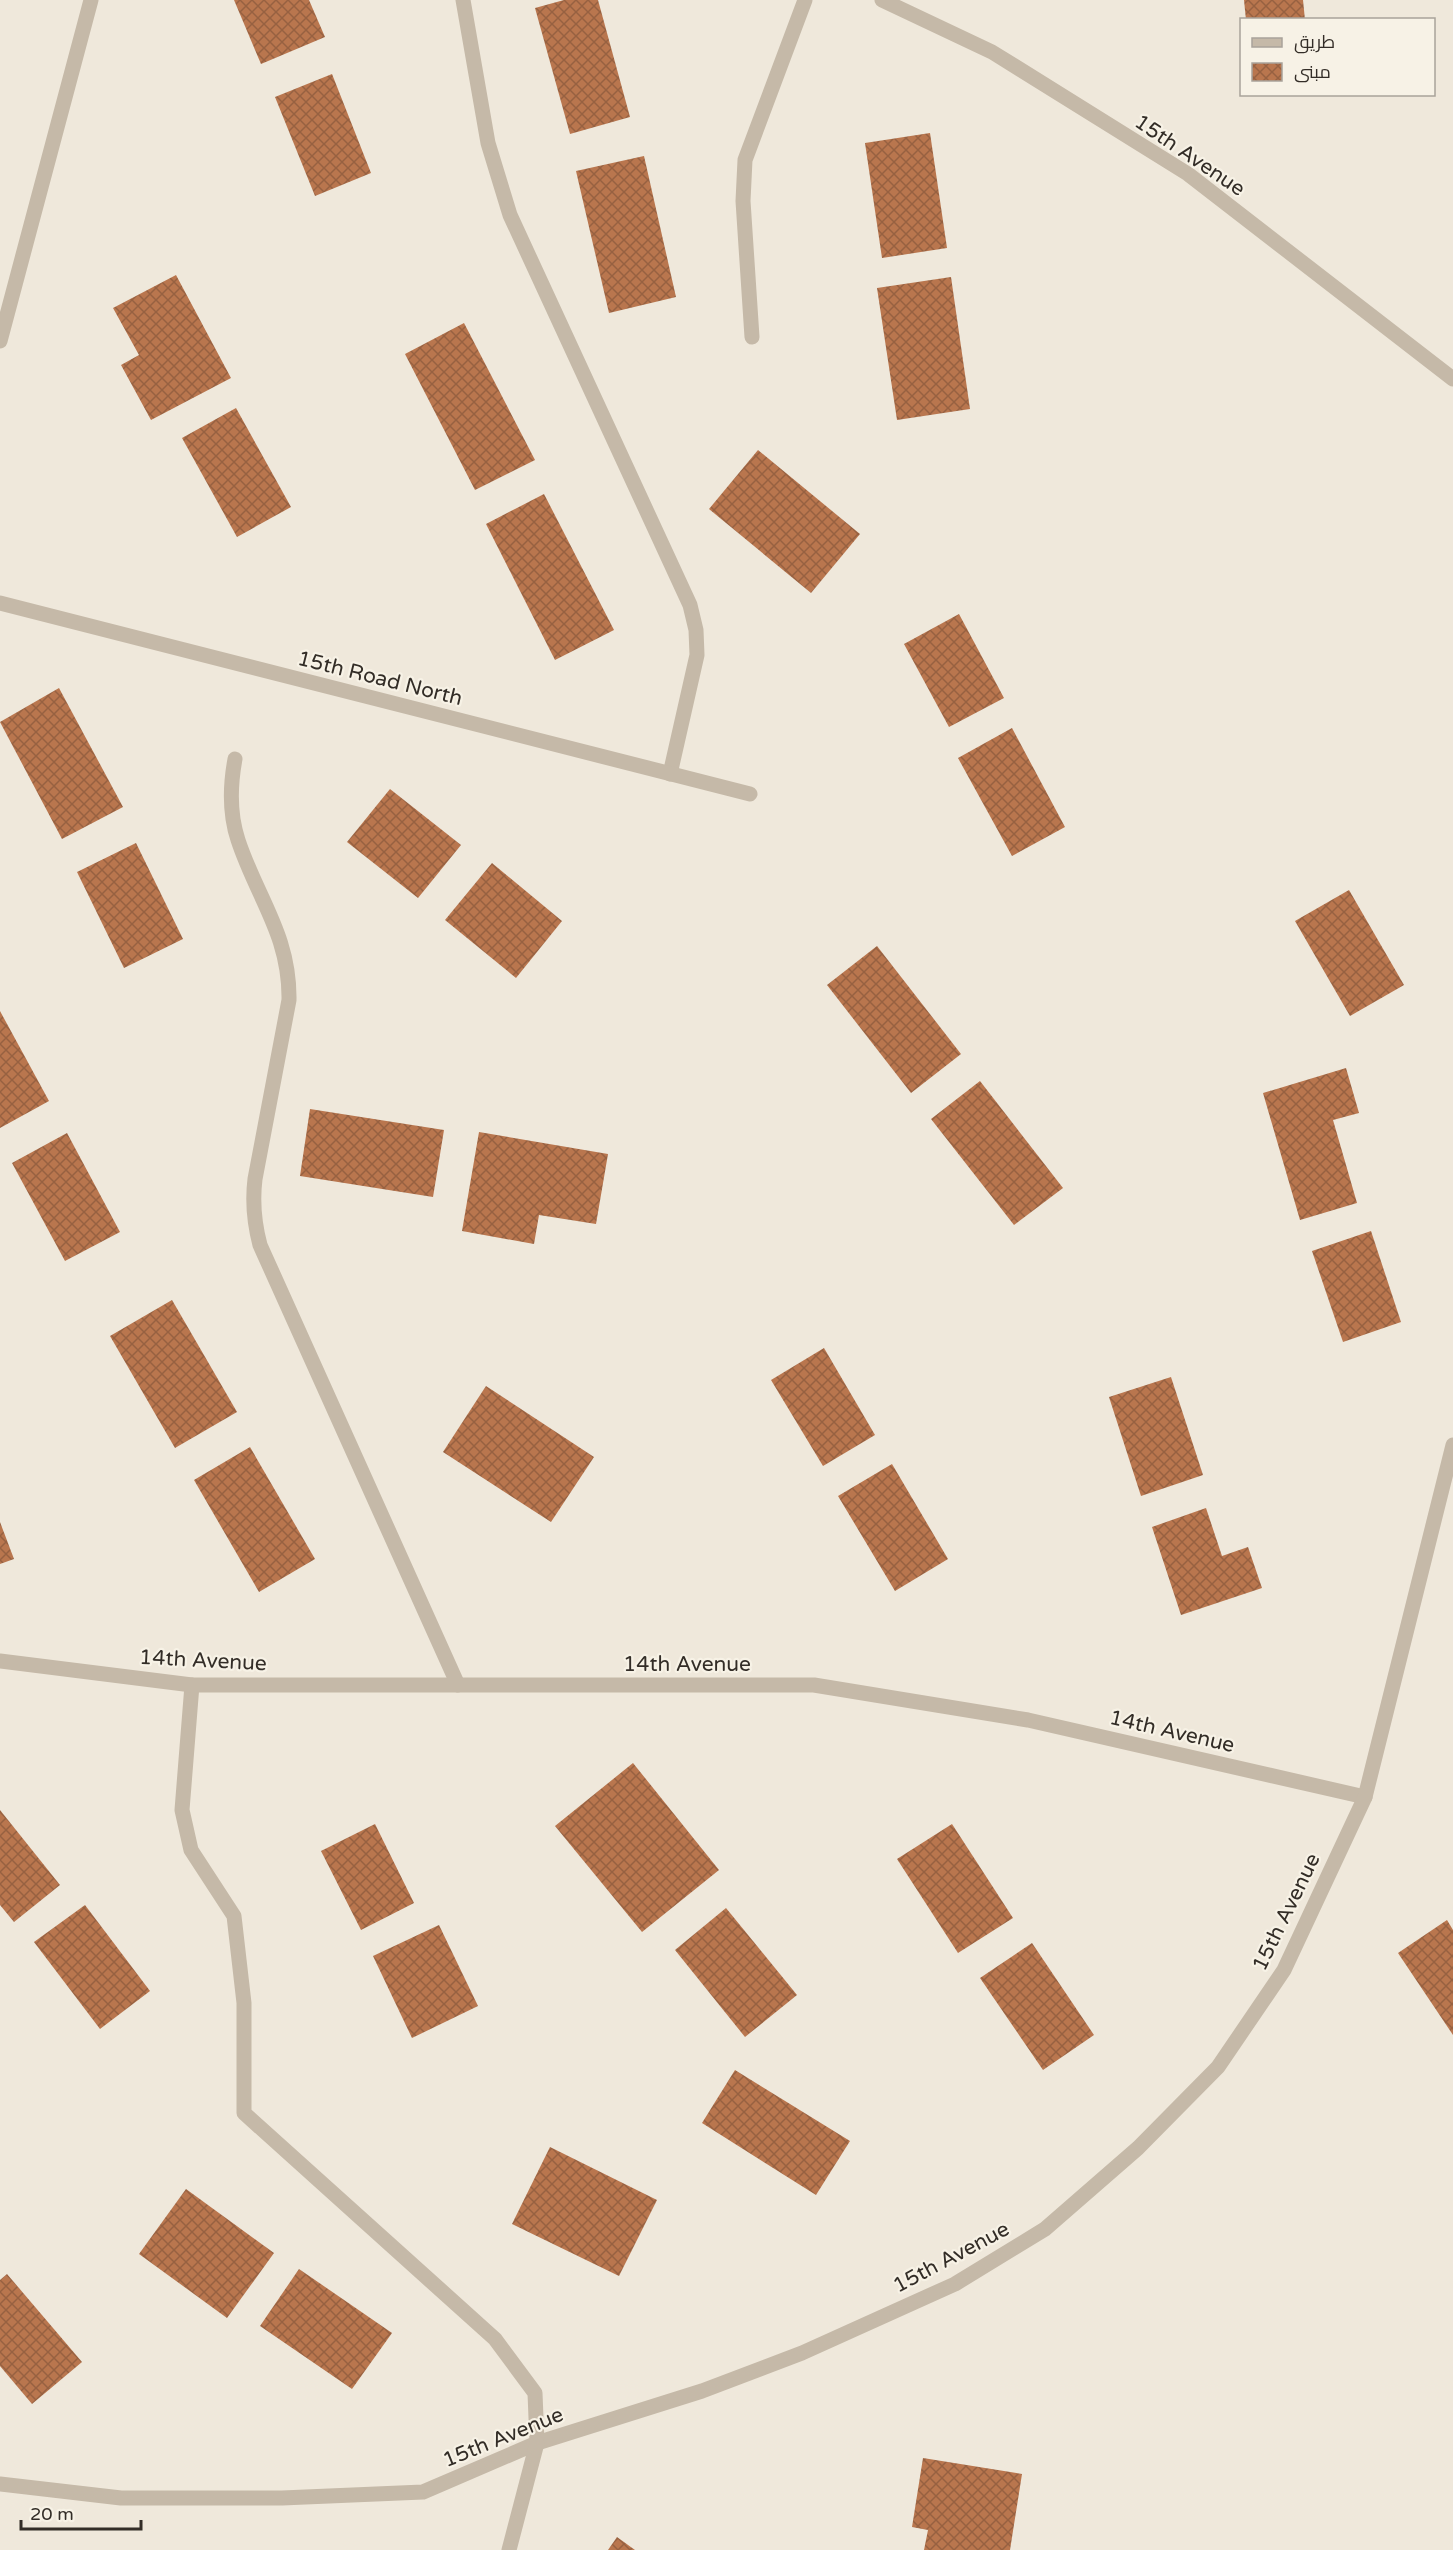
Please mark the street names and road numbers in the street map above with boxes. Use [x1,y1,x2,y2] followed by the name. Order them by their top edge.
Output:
[1130,109,1250,202] street label: 15th Avenue
[295,646,465,711] street label: 15th Road North
[139,1645,268,1676] street label: 14th Avenue
[623,1652,751,1677] street label: 14th Avenue
[1107,1705,1237,1758] street label: 14th Avenue
[1247,1849,1326,1975] street label: 15th Avenue
[889,2216,1014,2298] street label: 15th Avenue
[439,2402,567,2473] street label: 15th Avenue

